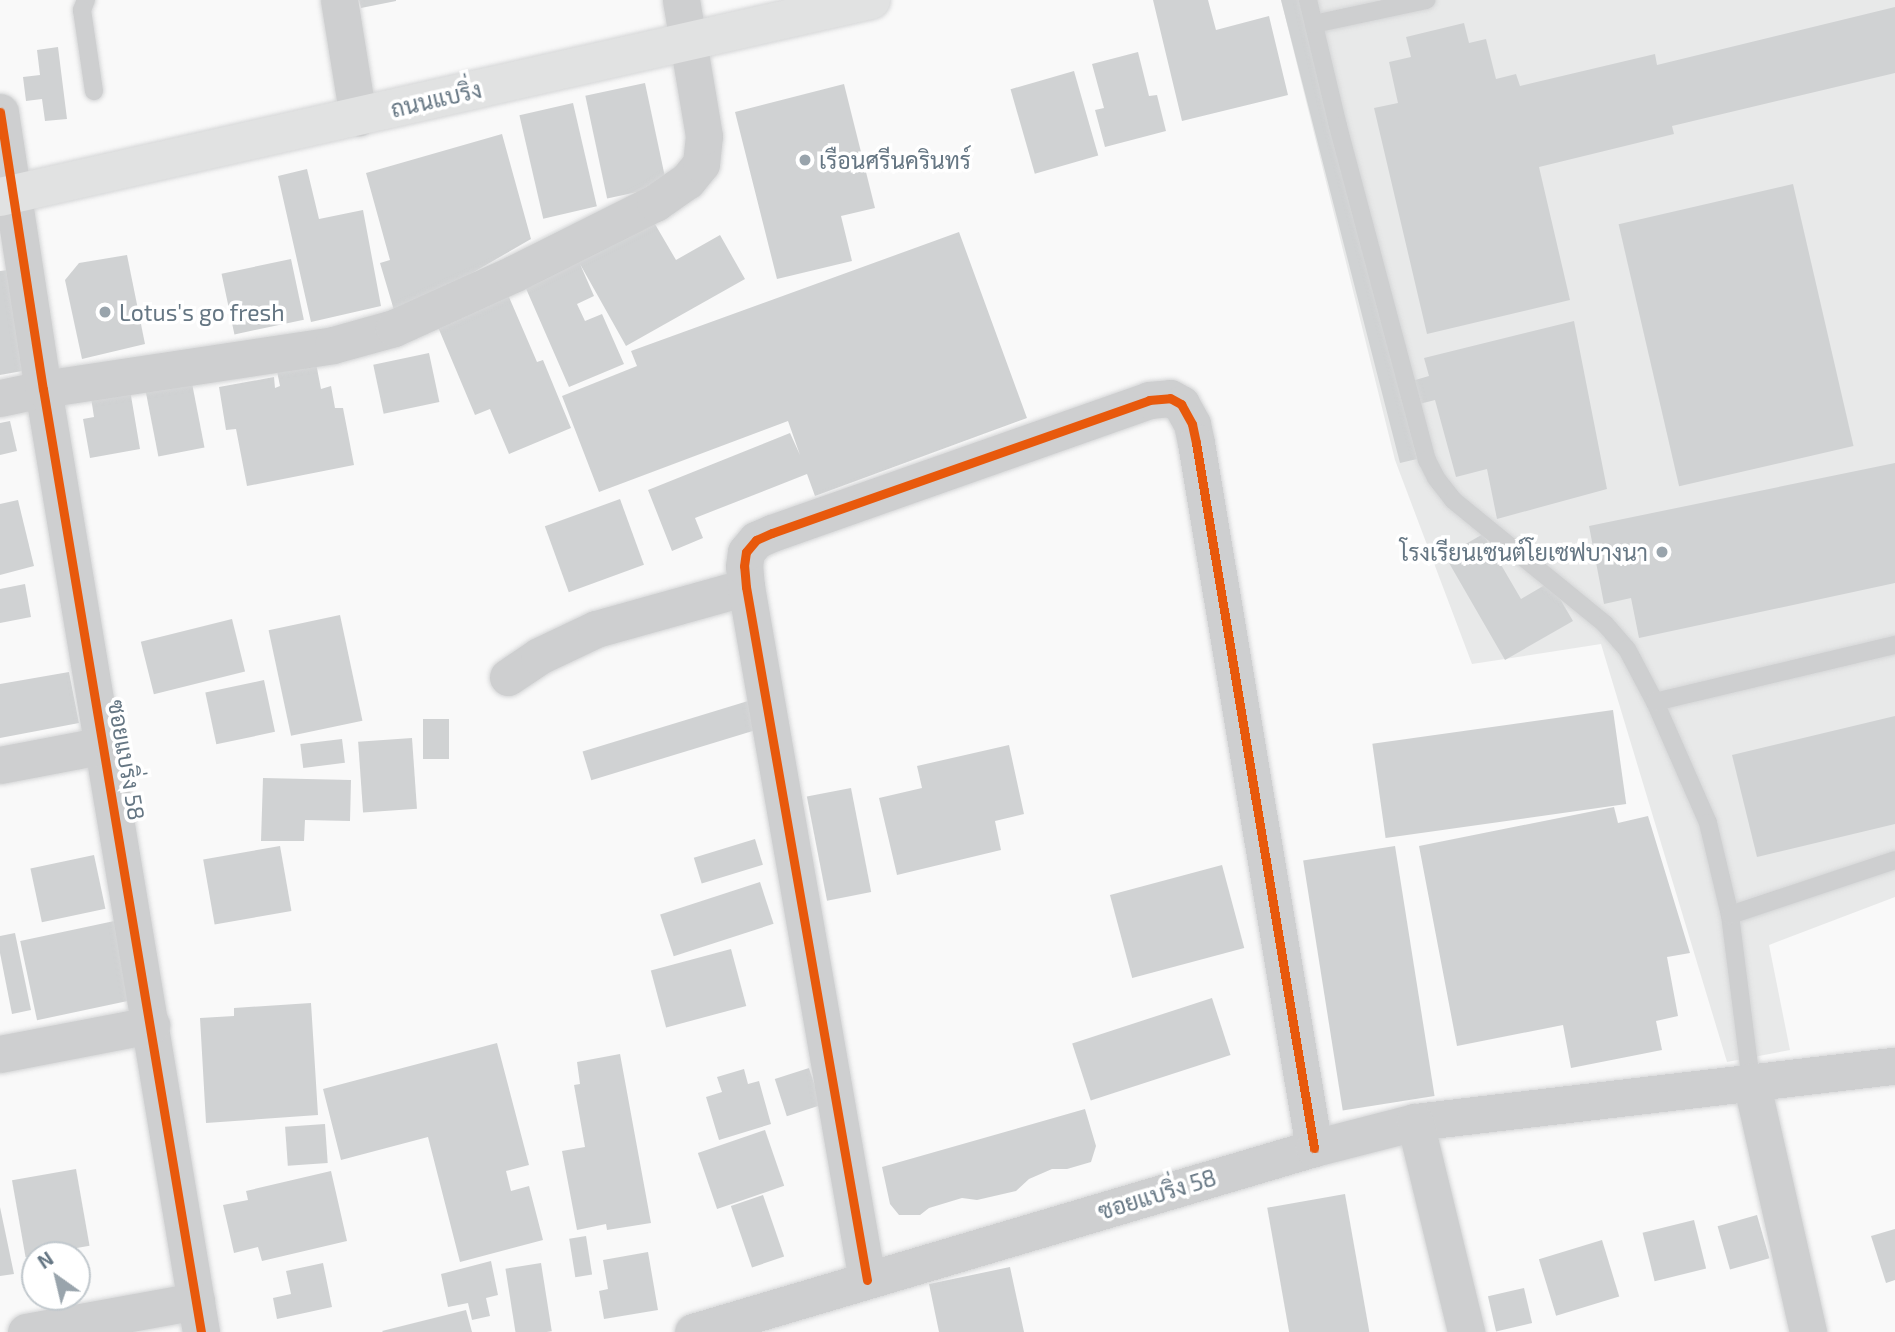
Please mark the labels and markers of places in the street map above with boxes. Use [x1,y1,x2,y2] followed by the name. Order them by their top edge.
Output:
[819,146,971,174] place label: เรือนศรีนครินทร์
[797,152,813,168] marker: เรือนศรีนครินทร์
[119,298,285,326] place label: Lotus's go fresh
[97,304,113,320] marker: Lotus's go fresh
[1400,538,1648,566] place label: โรงเรียนเซนต์โยเซฟบางนา
[1654,544,1670,560] marker: โรงเรียนเซนต์โยเซฟบางนา

